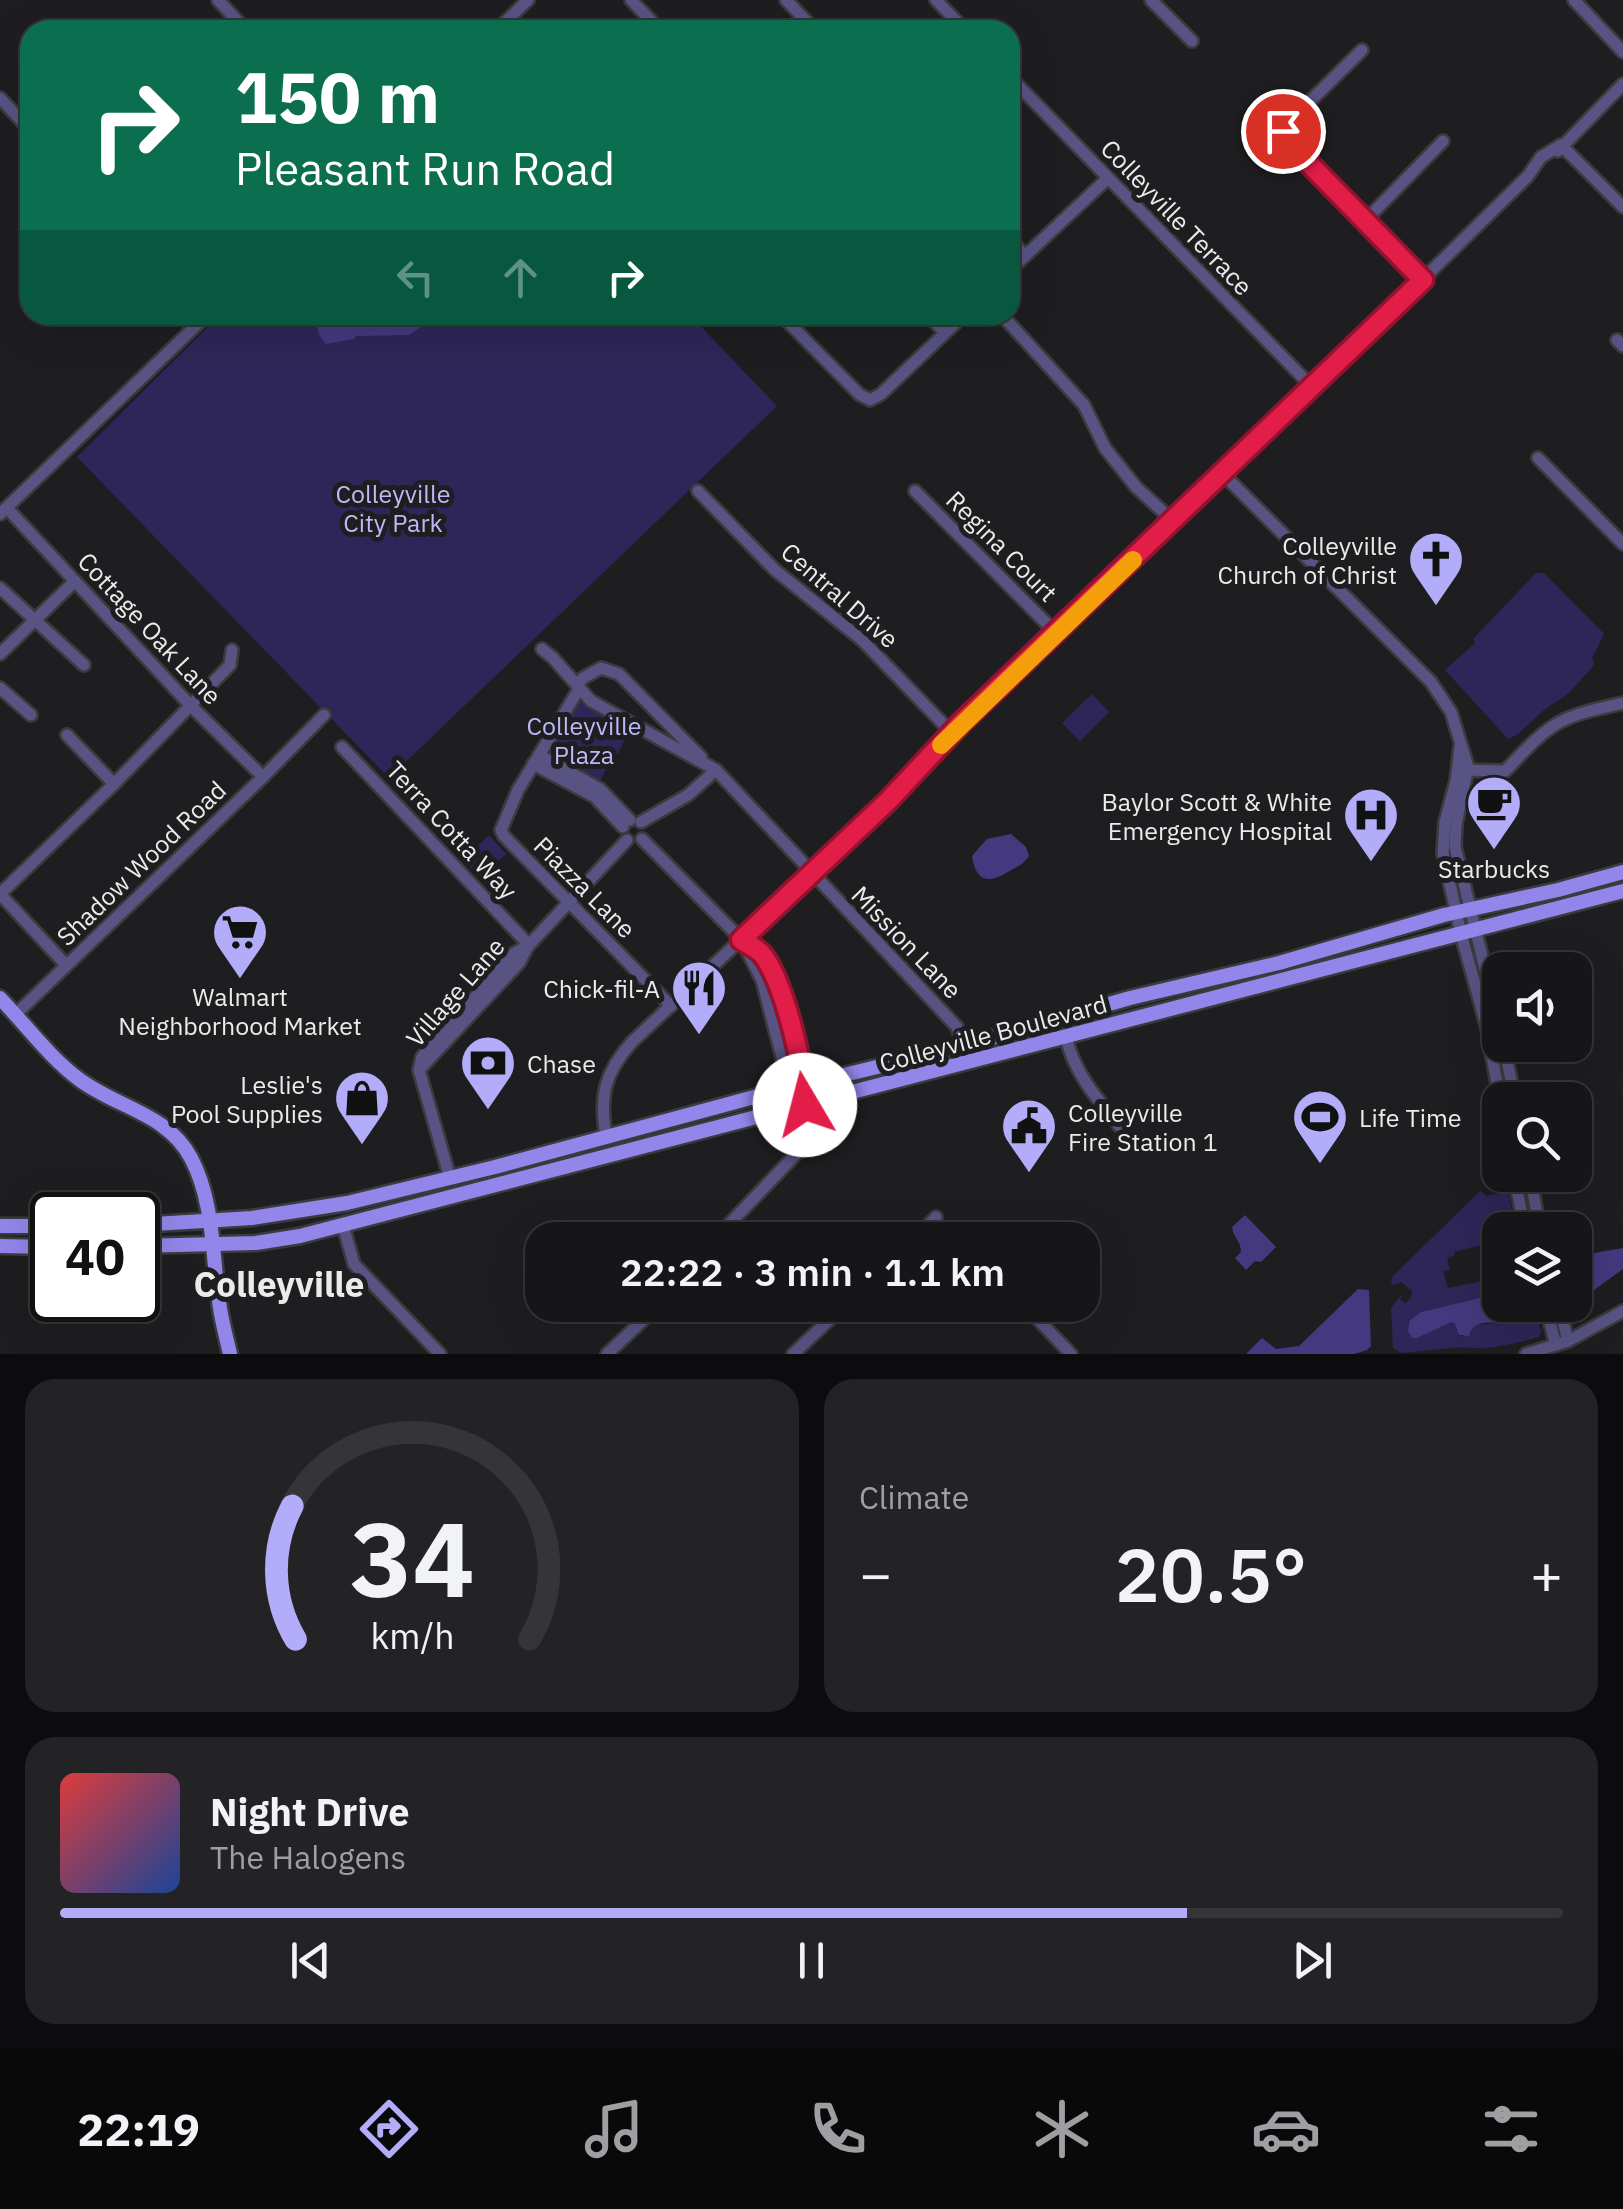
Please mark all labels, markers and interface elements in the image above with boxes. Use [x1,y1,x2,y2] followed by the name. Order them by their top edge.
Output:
[235,51,440,142] text: 150 m
[70,60,200,190] icon: right
[1241,89,1326,174] pin
[1256,104,1311,159] icon: arrive
[1094,132,1260,302] street label: Colleyville Terrace
[235,139,615,197] text: Pleasant Run Road
[388,250,443,305] icon: left
[493,250,548,305] icon: ahead
[598,250,653,305] icon: right
[336,477,450,539] park label: Colleyville City Park
[939,483,1065,609] street label: Regina Court
[1218,529,1397,591] place label: Colleyville Church of Christ
[1406,529,1466,608] church icon: Colleyville Church of Christ
[774,535,906,655] street label: Central Drive
[71,545,229,711] street label: Cottage Oak Lane
[527,709,641,771] park label: Colleyville Plaza
[379,754,525,907] street label: Terra Cotta Way
[1464,773,1524,852] cafe icon: Starbucks
[49,774,233,952] street label: Shadow Wood Road
[1102,785,1332,847] place label: Baylor Scott & White Emergency Hospital
[1341,785,1401,864] hospital icon: Baylor Scott & White Emergency Hospital
[527,829,643,945] street label: Piazza Lane
[1438,852,1550,885] place label: Starbucks
[845,878,969,1006] street label: Mission Lane
[210,902,270,981] supermarket icon: Walmart Neighborhood Market
[398,930,512,1054] street label: Village Lane
[1482,952,1592,1322] map controls
[1482,952,1592,1062] button: sound
[669,958,729,1037] restaurant icon: Chick-fil-A
[543,972,660,1005] place label: Chick-fil-A
[118,980,362,1042] place label: Walmart Neighborhood Market
[875,987,1111,1079] street label: Colleyville Boulevard
[458,1033,518,1112] bank icon: Chase
[527,1047,596,1080] place label: Chase
[753,1053,857,1157] position arrow
[171,1068,323,1130] place label: Leslie's Pool Supplies
[332,1068,392,1147] shop icon: Leslie's Pool Supplies
[1482,1082,1592,1192] button: search
[1290,1087,1350,1166] sports icon: Life Time
[999,1096,1059,1175] public building icon: Colleyville Fire Station 1
[1068,1096,1218,1158] place label: Colleyville Fire Station 1
[1359,1101,1462,1134] place label: Life Time
[30,1192,160,1322] speed limit sign: 40
[1482,1212,1592,1322] button: layers
[620,1247,1005,1296] text: 22:22 · 3 min · 1.1 km
[193,1261,365,1307] district label: Colleyville
[859,1476,969,1518] text: Climate
[350,1490,474,1626] text: 34
[1115,1525,1307,1623] text: 20.5°
[859,1538,892,1609] text: −
[1530,1538,1563,1609] text: +
[370,1612,454,1659] text: km/h
[210,1787,410,1836] text: Night Drive
[210,1836,406,1878] text: The Halogens
[283,1933,338,1988] icon: previous
[784,1933,839,1988] icon: pause
[1285,1933,1340,1988] icon: next
[354,2094,424,2164] icon: directions
[579,2094,649,2164] icon: music
[803,2094,873,2164] icon: phone
[1027,2094,1097,2164] icon: climate
[1251,2094,1321,2164] icon: car
[1476,2094,1546,2164] icon: filters
[77,2100,200,2158] text: 22:19

